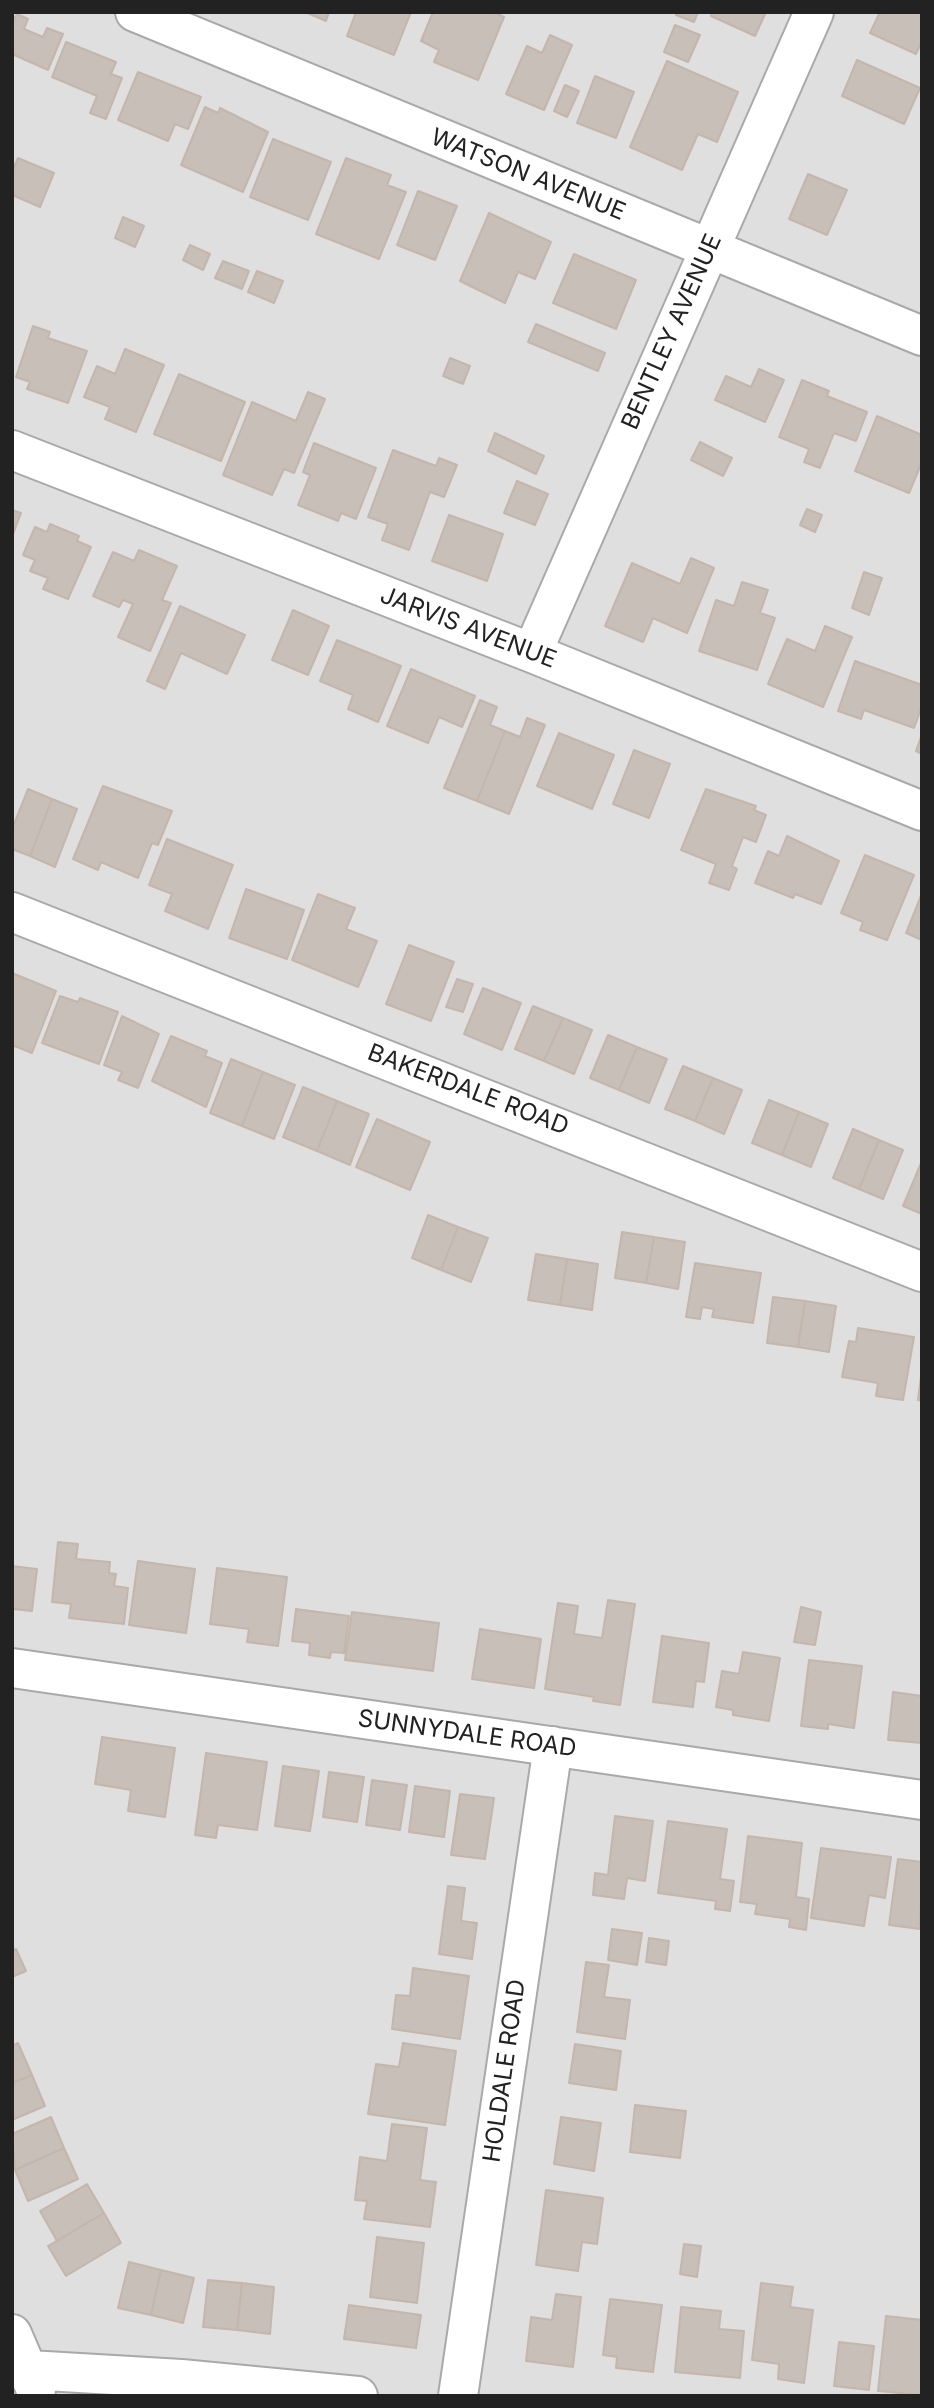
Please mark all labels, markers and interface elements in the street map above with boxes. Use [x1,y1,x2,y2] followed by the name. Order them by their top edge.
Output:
[427,123,629,227] street label: WATSON AVENUE
[616,230,728,434] street label: BENTLEY AVENUE
[376,581,560,675] street label: JARVIS AVENUE
[363,1038,573,1142] street label: BAKERDALE ROAD
[356,1704,578,1764] street label: SUNNYDALE ROAD
[478,1978,532,2164] street label: HOLDALE ROAD

